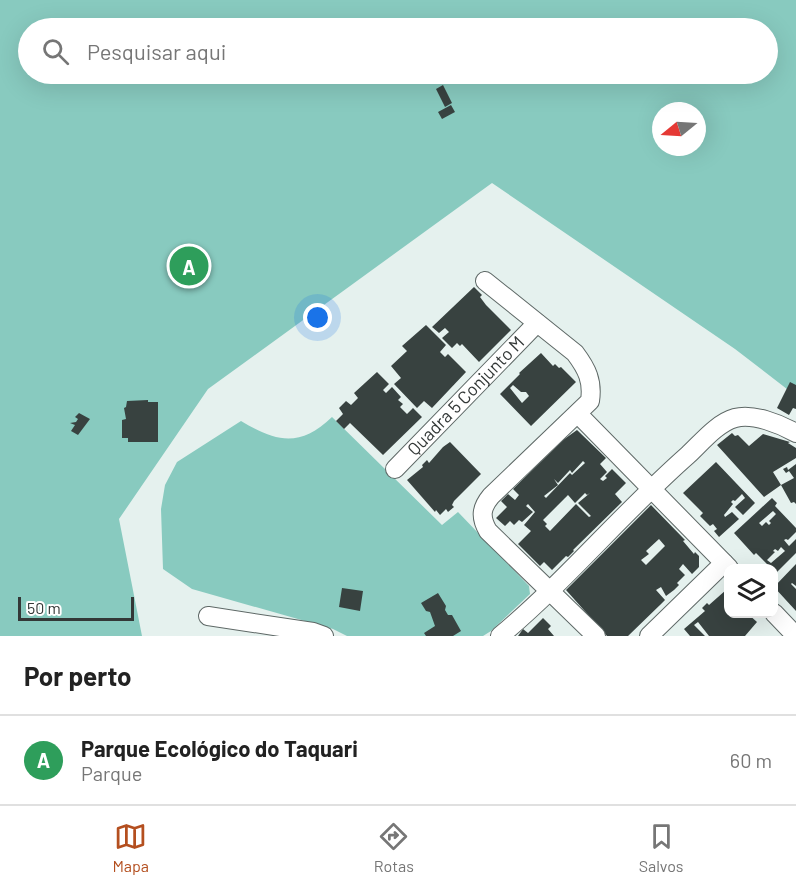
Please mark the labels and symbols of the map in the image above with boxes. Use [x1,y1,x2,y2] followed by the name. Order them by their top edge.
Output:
[652,102,706,156] north arrow
[170,244,208,288] pin: A
[303,303,332,332] your location
[402,331,528,460] street label: Quadra 5 Conjunto M
[18,594,134,622] scale bar

